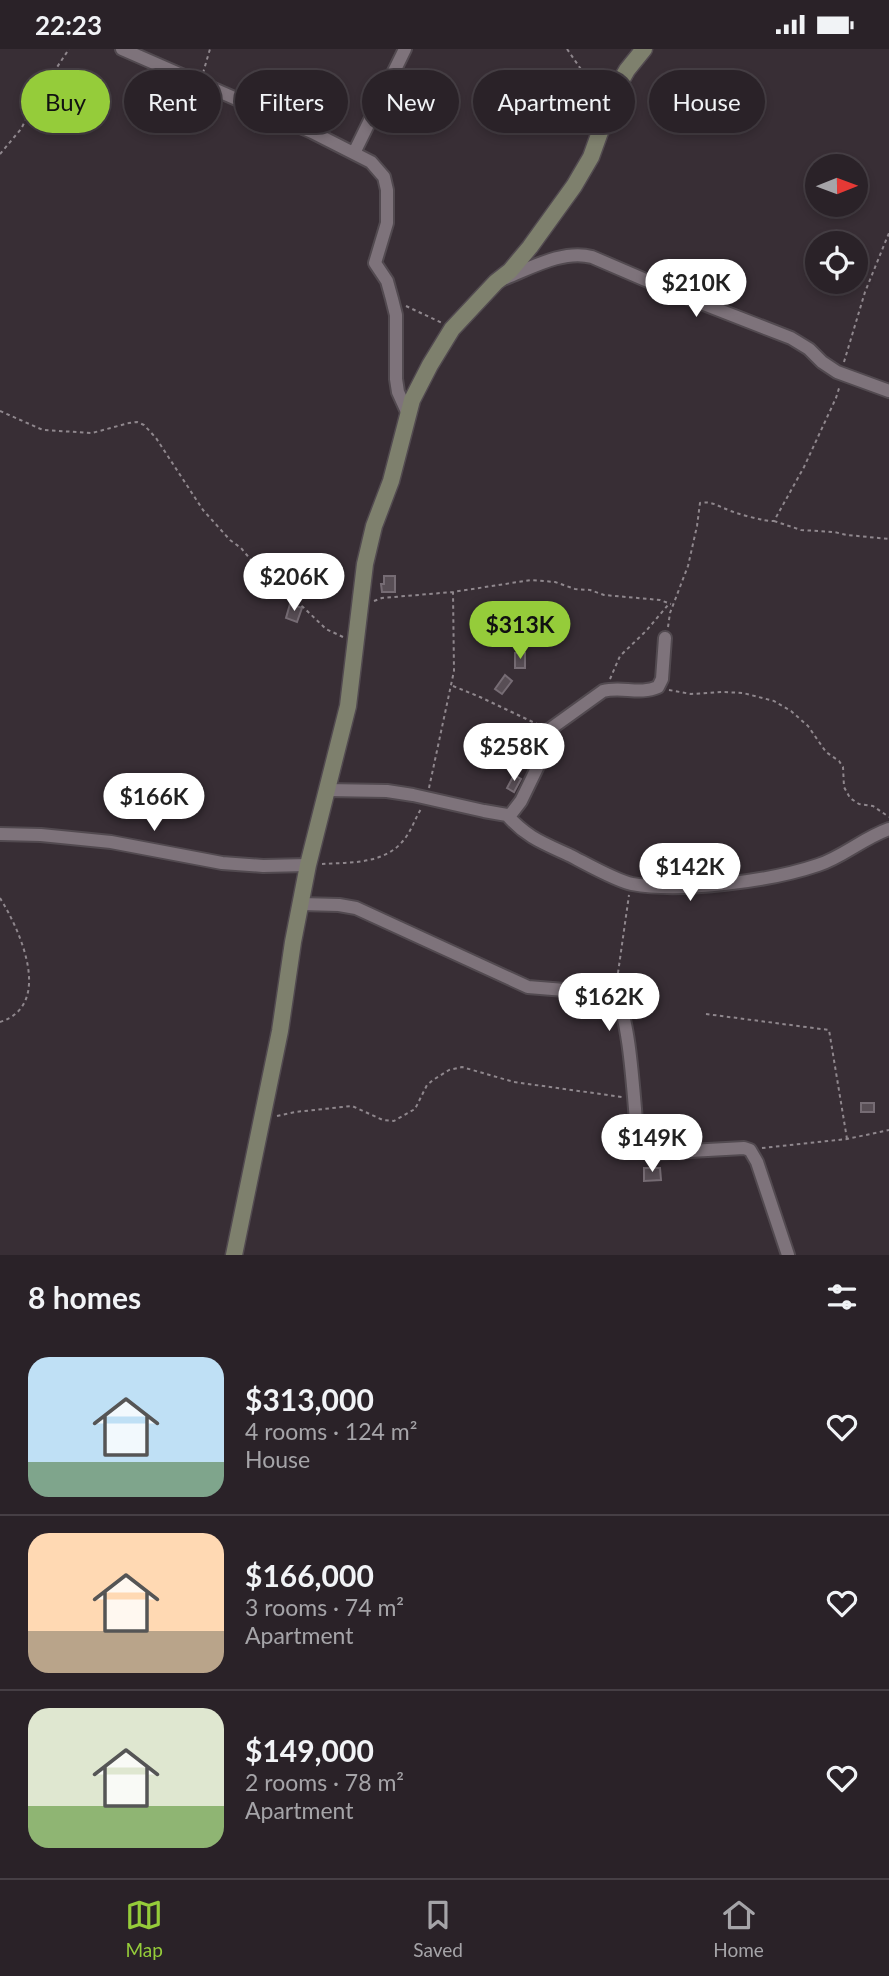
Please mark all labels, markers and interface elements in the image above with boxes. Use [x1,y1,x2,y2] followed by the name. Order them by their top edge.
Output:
[35,9,102,41] text: 22:23
[21,70,110,133] chip: Buy
[124,70,221,133] chip: Rent
[235,70,348,133] chip: Filters
[362,70,459,133] chip: New
[473,70,635,133] chip: Apartment
[649,70,765,133] chip: House
[805,154,868,217] north arrow
[805,154,868,294] map controls
[805,231,868,294] button: locate
[647,259,745,319] pin: $210K
[661,268,731,296] text: $210K
[245,553,343,613] pin: $206K
[259,562,329,590] text: $206K
[471,601,569,661] pin: $313K
[485,610,555,638] text: $313K
[465,723,563,783] pin: $258K
[479,732,549,760] text: $258K
[105,773,203,833] pin: $166K
[119,782,189,810] text: $166K
[641,843,739,903] pin: $142K
[655,852,725,880] text: $142K
[560,974,658,1033] pin: $162K
[574,982,644,1010] text: $162K
[603,1115,701,1174] pin: $149K
[617,1123,687,1151] text: $149K
[823,1278,861,1316] icon: filters
[28,1279,141,1315] text: 8 homes
[245,1381,374,1417] text: $313,000
[84,1385,168,1469] icon: home
[823,1408,861,1446] icon: heart
[245,1417,417,1445] text: 4 rooms · 124 m²
[245,1445,310,1473] text: House
[245,1557,374,1593] text: $166,000
[84,1561,168,1645] icon: home
[823,1584,861,1622] icon: heart
[245,1593,404,1621] text: 3 rooms · 74 m²
[245,1621,353,1649] text: Apartment
[245,1732,374,1768] text: $149,000
[84,1736,168,1820] icon: home
[823,1759,861,1797] icon: heart
[245,1768,404,1796] text: 2 rooms · 78 m²
[245,1796,353,1824] text: Apartment
[125,1896,163,1961] tab: Map
[413,1896,463,1961] tab: Saved
[713,1896,764,1961] tab: Home

